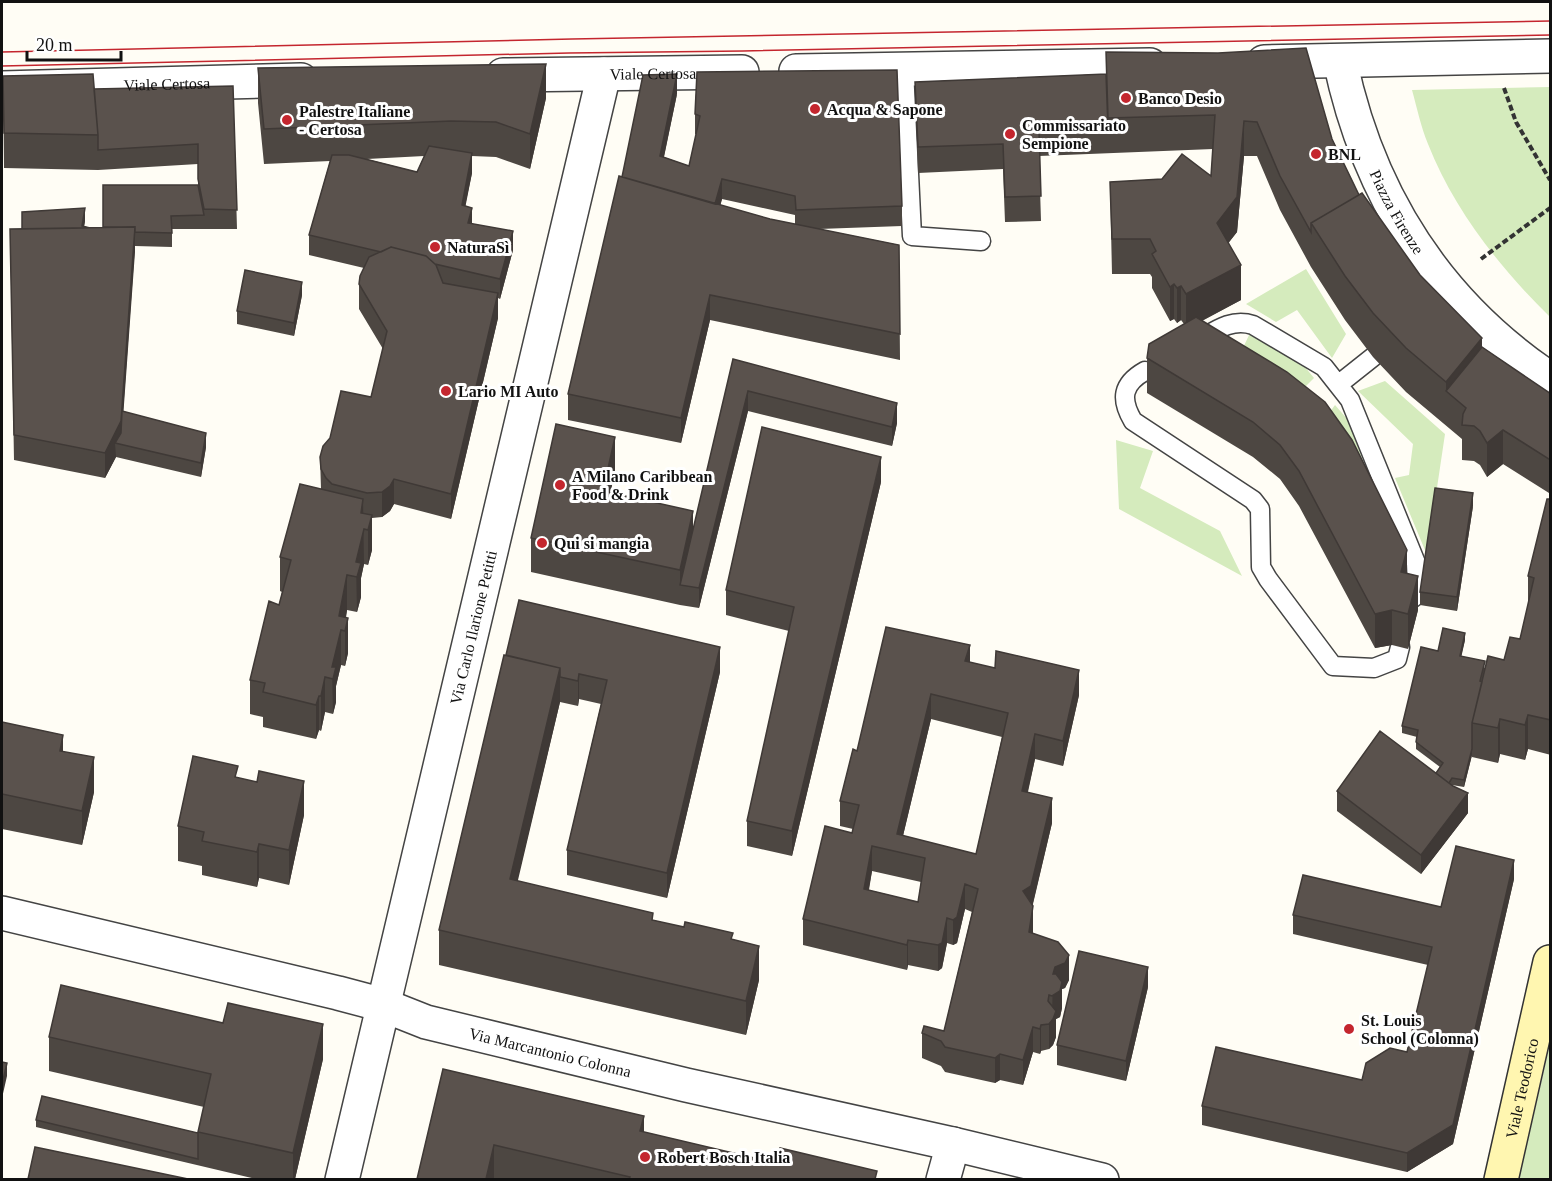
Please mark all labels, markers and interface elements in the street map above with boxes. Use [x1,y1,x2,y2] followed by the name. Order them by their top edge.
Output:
[27,24,122,62] scale bar
[36,35,73,55] text: 20 m
[610,65,696,83] street label: Viale Certosa
[123,74,210,94] street label: Viale Certosa
[1138,90,1222,107] place label: Banco Desio
[1119,91,1133,105] marker: Banco Desio
[827,101,943,119] place label: Acqua & Sapone
[808,102,822,116] marker: Acqua & Sapone
[299,103,410,138] place label: Palestre Italiane - Certosa
[280,113,294,127] marker: Palestre Italiane - Certosa
[1022,117,1126,153] place label: Commissariato Sempione
[1003,127,1017,141] marker: Commissariato Sempione
[1328,146,1361,163] place label: BNL
[1309,147,1323,161] marker: BNL
[1367,167,1427,257] street label: Piazza Firenze
[447,239,510,256] place label: NaturaSì
[428,240,442,254] marker: NaturaSì
[458,383,558,400] place label: Lario MI Auto
[439,384,453,398] marker: Lario MI Auto
[572,468,713,503] place label: A Milano Caribbean Food & Drink
[553,478,567,492] marker: A Milano Caribbean Food & Drink
[554,535,649,553] place label: Qui si mangia
[535,536,549,550] marker: Qui si mangia
[447,548,500,706] street label: Via Carlo Ilarione Petitti
[1361,1012,1479,1048] place label: St. Louis School (Colonna)
[1342,1022,1356,1036] marker: St. Louis School (Colonna)
[467,1025,633,1080] street label: Via Marcantonio Colonna
[1503,1037,1542,1140] street label: Viale Teodorico
[657,1149,790,1166] place label: Robert Bosch Italia
[638,1150,652,1164] marker: Robert Bosch Italia

